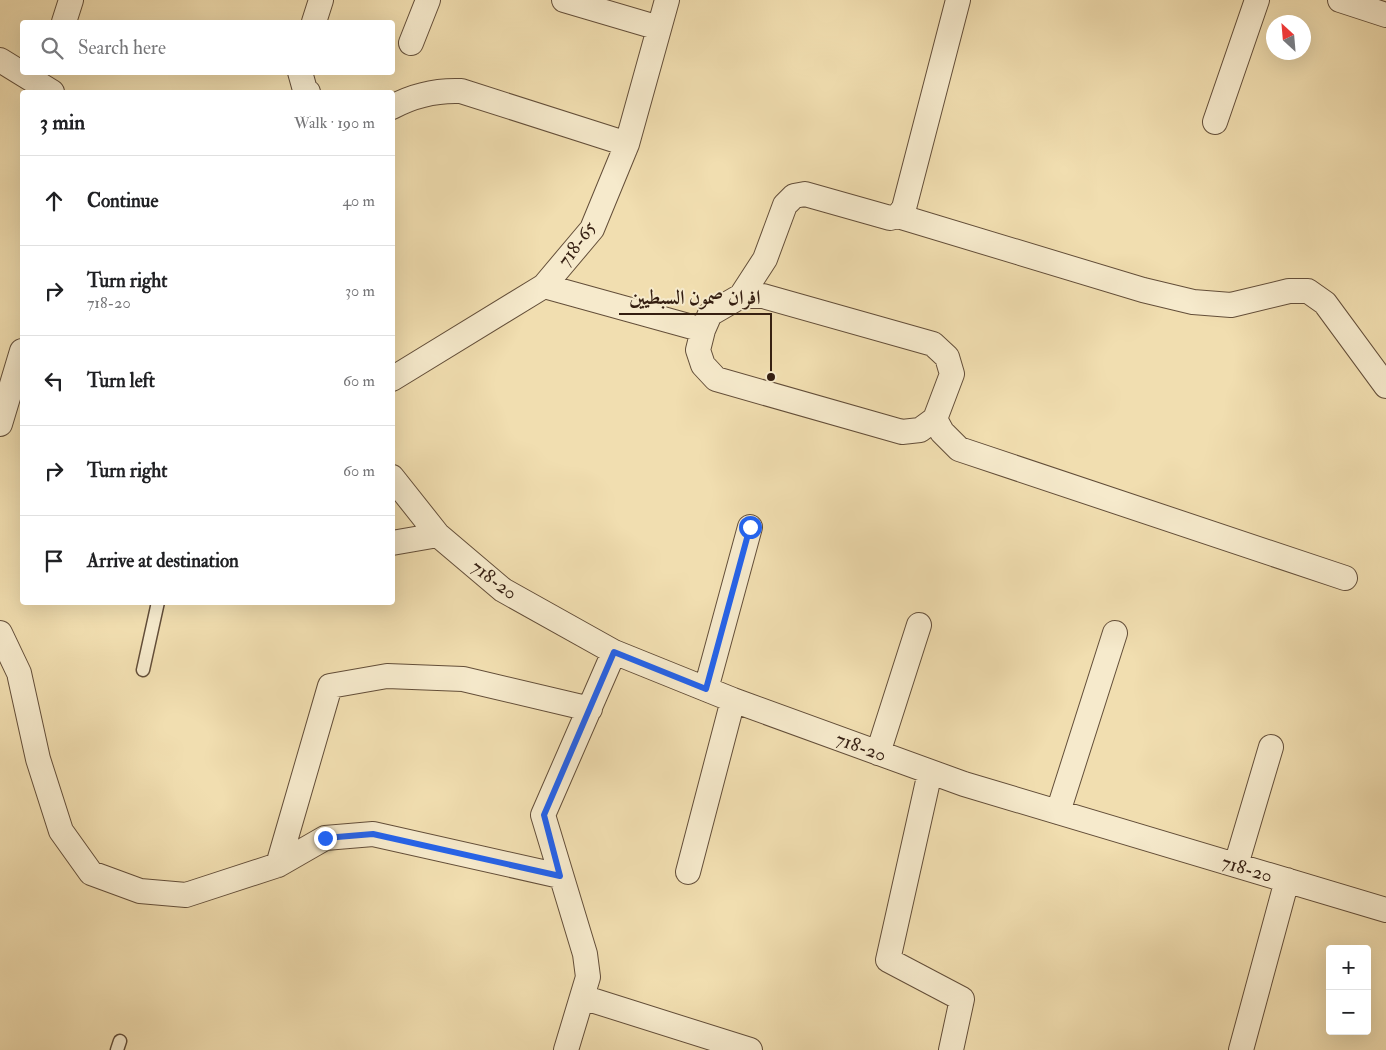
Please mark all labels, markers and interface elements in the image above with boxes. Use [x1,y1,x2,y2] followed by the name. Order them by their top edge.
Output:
[1266,15,1311,60] north arrow
[20,20,395,75] search box
[38,34,66,62] icon: search
[78,36,166,60] text: Search here
[40,109,85,136] text: 3 min
[294,113,375,133] text: Walk · 190 m
[40,187,68,215] icon: ahead
[87,189,158,213] text: Continue
[342,191,375,211] text: 40 m
[552,216,602,271] street label: 718-65
[87,269,167,293] text: Turn right
[40,277,68,305] icon: right
[619,279,771,314] callout: افران صمون السبطيين
[345,281,375,301] text: 30 m
[629,285,761,310] text: افران صمون السبطيين
[87,293,131,313] text: 718-20
[40,367,68,395] icon: left
[87,369,155,393] text: Turn left
[343,371,375,391] text: 60 m
[40,457,68,485] icon: right
[87,459,167,483] text: Turn right
[343,461,375,481] text: 60 m
[739,516,762,539] route start
[40,547,68,575] icon: arrive
[87,549,239,573] text: Arrive at destination
[466,555,522,605] street label: 718-20
[833,727,889,767] street label: 718-20
[314,827,337,850] route end
[1219,850,1275,888] street label: 718-20
[1326,945,1371,1035] map controls
[1326,945,1371,990] button: +
[1326,990,1371,1035] button: −

